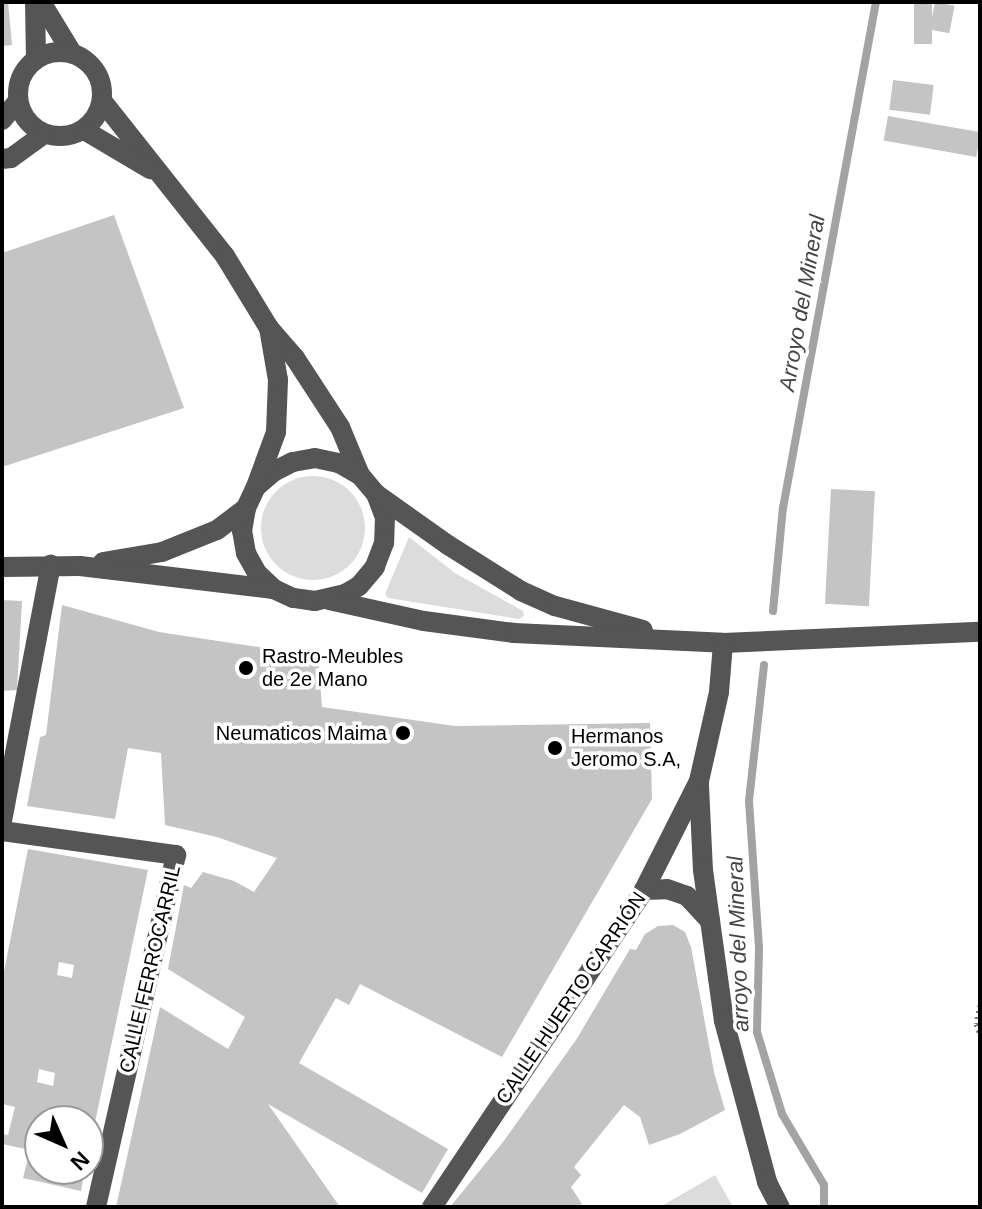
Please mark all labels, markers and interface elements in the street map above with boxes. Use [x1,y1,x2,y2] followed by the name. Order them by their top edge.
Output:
[774,213,830,393] water label: Arroyo del Mineral
[262,644,403,691] place label: Rastro-Meubles de 2e Mano
[237,659,255,677] marker: Rastro-Meubles de 2e Mano
[216,721,387,745] place label: Neumaticos Maima
[394,724,412,742] marker: Neumaticos Maima
[571,724,681,771] place label: Hermanos Jeromo S.A,
[546,739,564,757] marker: Hermanos Jeromo S.A,
[722,856,754,1032] water label: arroyo del Mineral
[114,863,186,1075] street label: CALLE FERROCARRIL
[491,887,651,1109] street label: CALLE HUERTO CARRIÓN
[24,1105,104,1185] north arrow
[65,1146,94,1175] text: N

